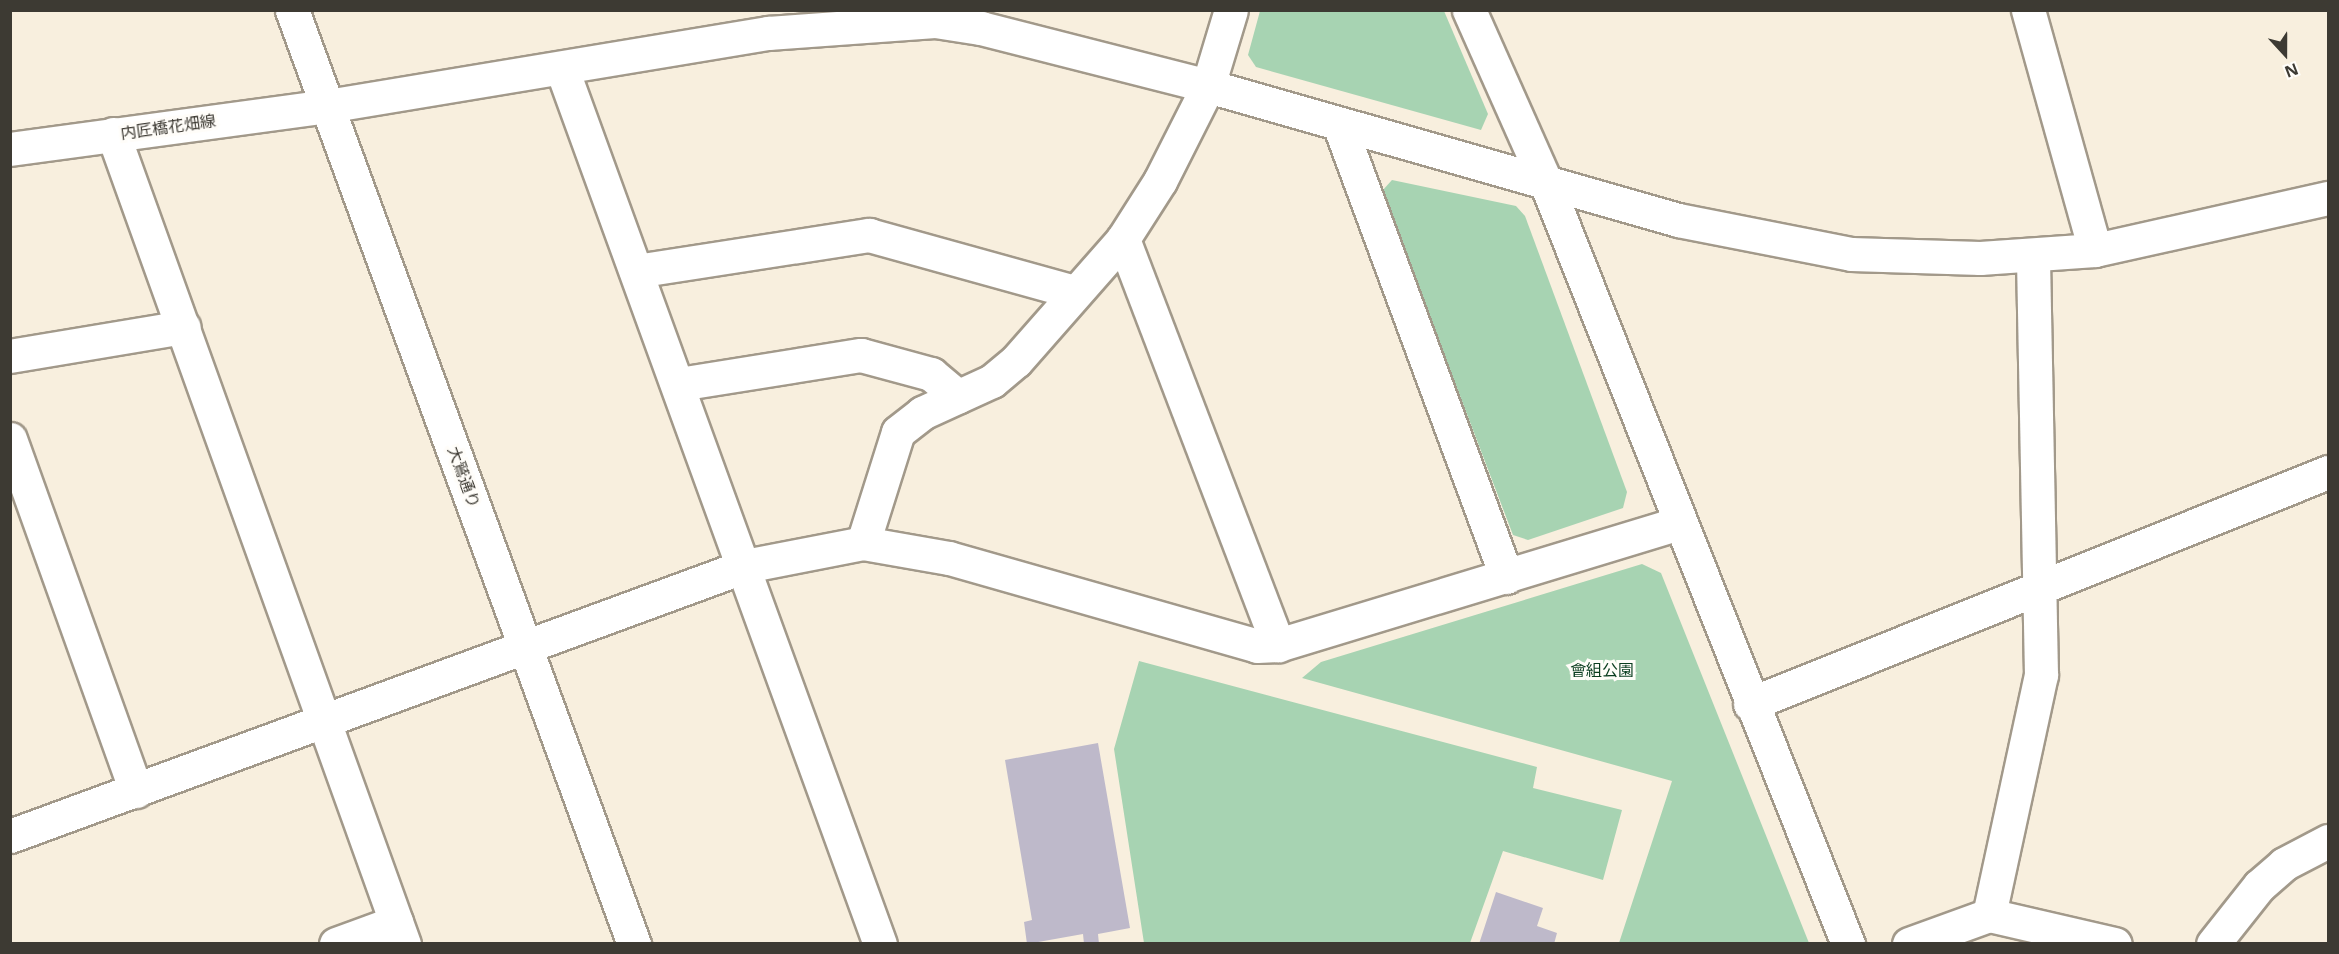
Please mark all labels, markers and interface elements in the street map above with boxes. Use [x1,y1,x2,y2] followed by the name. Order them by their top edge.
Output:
[2255,24,2315,84] north arrow
[2281,58,2301,83] text: N
[119,111,217,143] street label: 内匠橋花畑線
[444,444,484,510] street label: 大鷲通り
[1570,660,1634,680] park label: 會組公園

